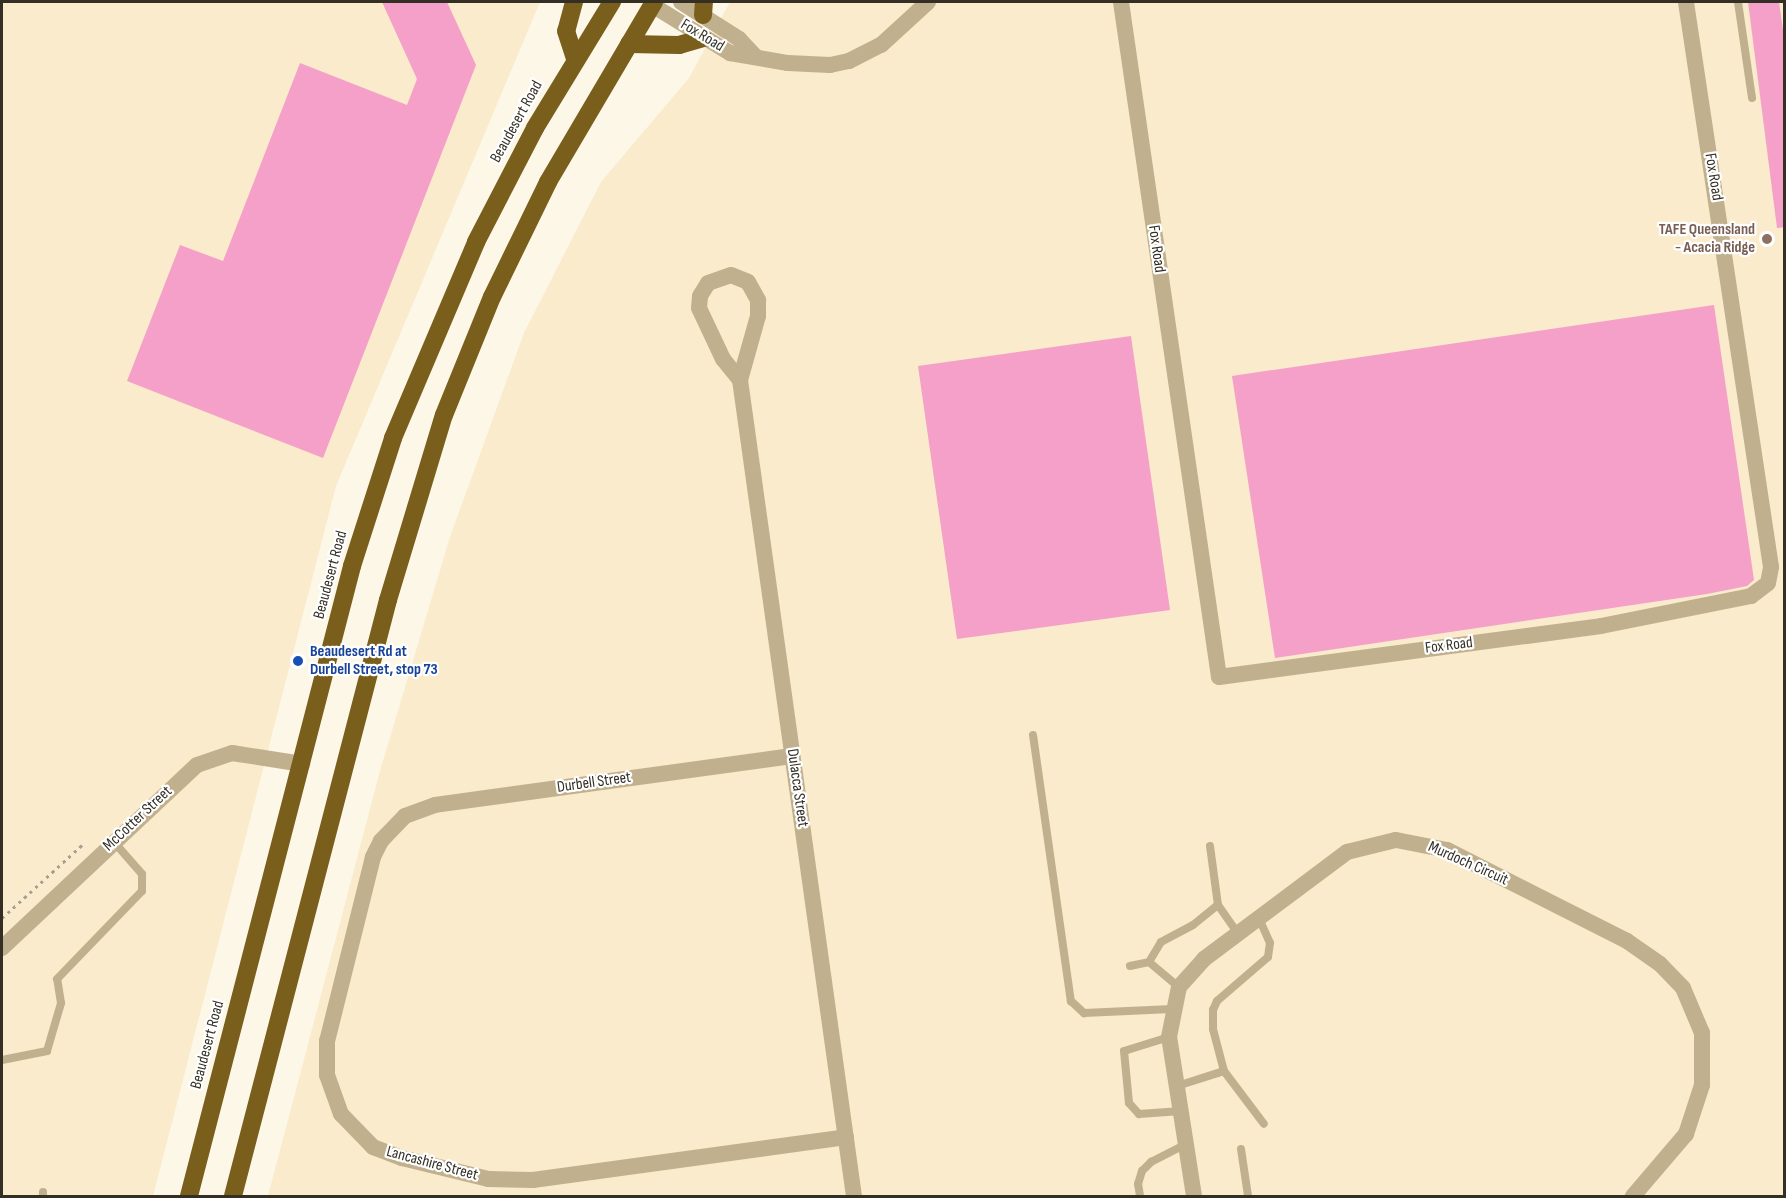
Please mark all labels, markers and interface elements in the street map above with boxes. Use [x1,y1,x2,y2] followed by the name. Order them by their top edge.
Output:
[677,16,727,56] street label: Fox Road
[487,78,547,166] street label: Beaudesert Road
[1700,152,1726,202] street label: Fox Road
[1659,220,1755,258] place label: TAFE Queensland - Acacia Ridge
[1143,224,1169,274] street label: Fox Road
[1760,232,1774,246] marker: TAFE Queensland - Acacia Ridge
[310,529,352,621] street label: Beaudesert Road
[1424,634,1474,658] street label: Fox Road
[310,642,438,680] place label: Beaudesert Rd at Durbell Street, stop 73
[291,654,305,668] marker: Beaudesert Rd at Durbell Street, stop 73
[782,748,812,828] street label: Dulacca Street
[556,768,632,798] street label: Durbell Street
[100,782,176,856] street label: McCotter Street
[1425,838,1511,890] street label: Murdoch Circuit
[187,999,229,1091] street label: Beaudesert Road
[384,1143,480,1185] street label: Lancashire Street

